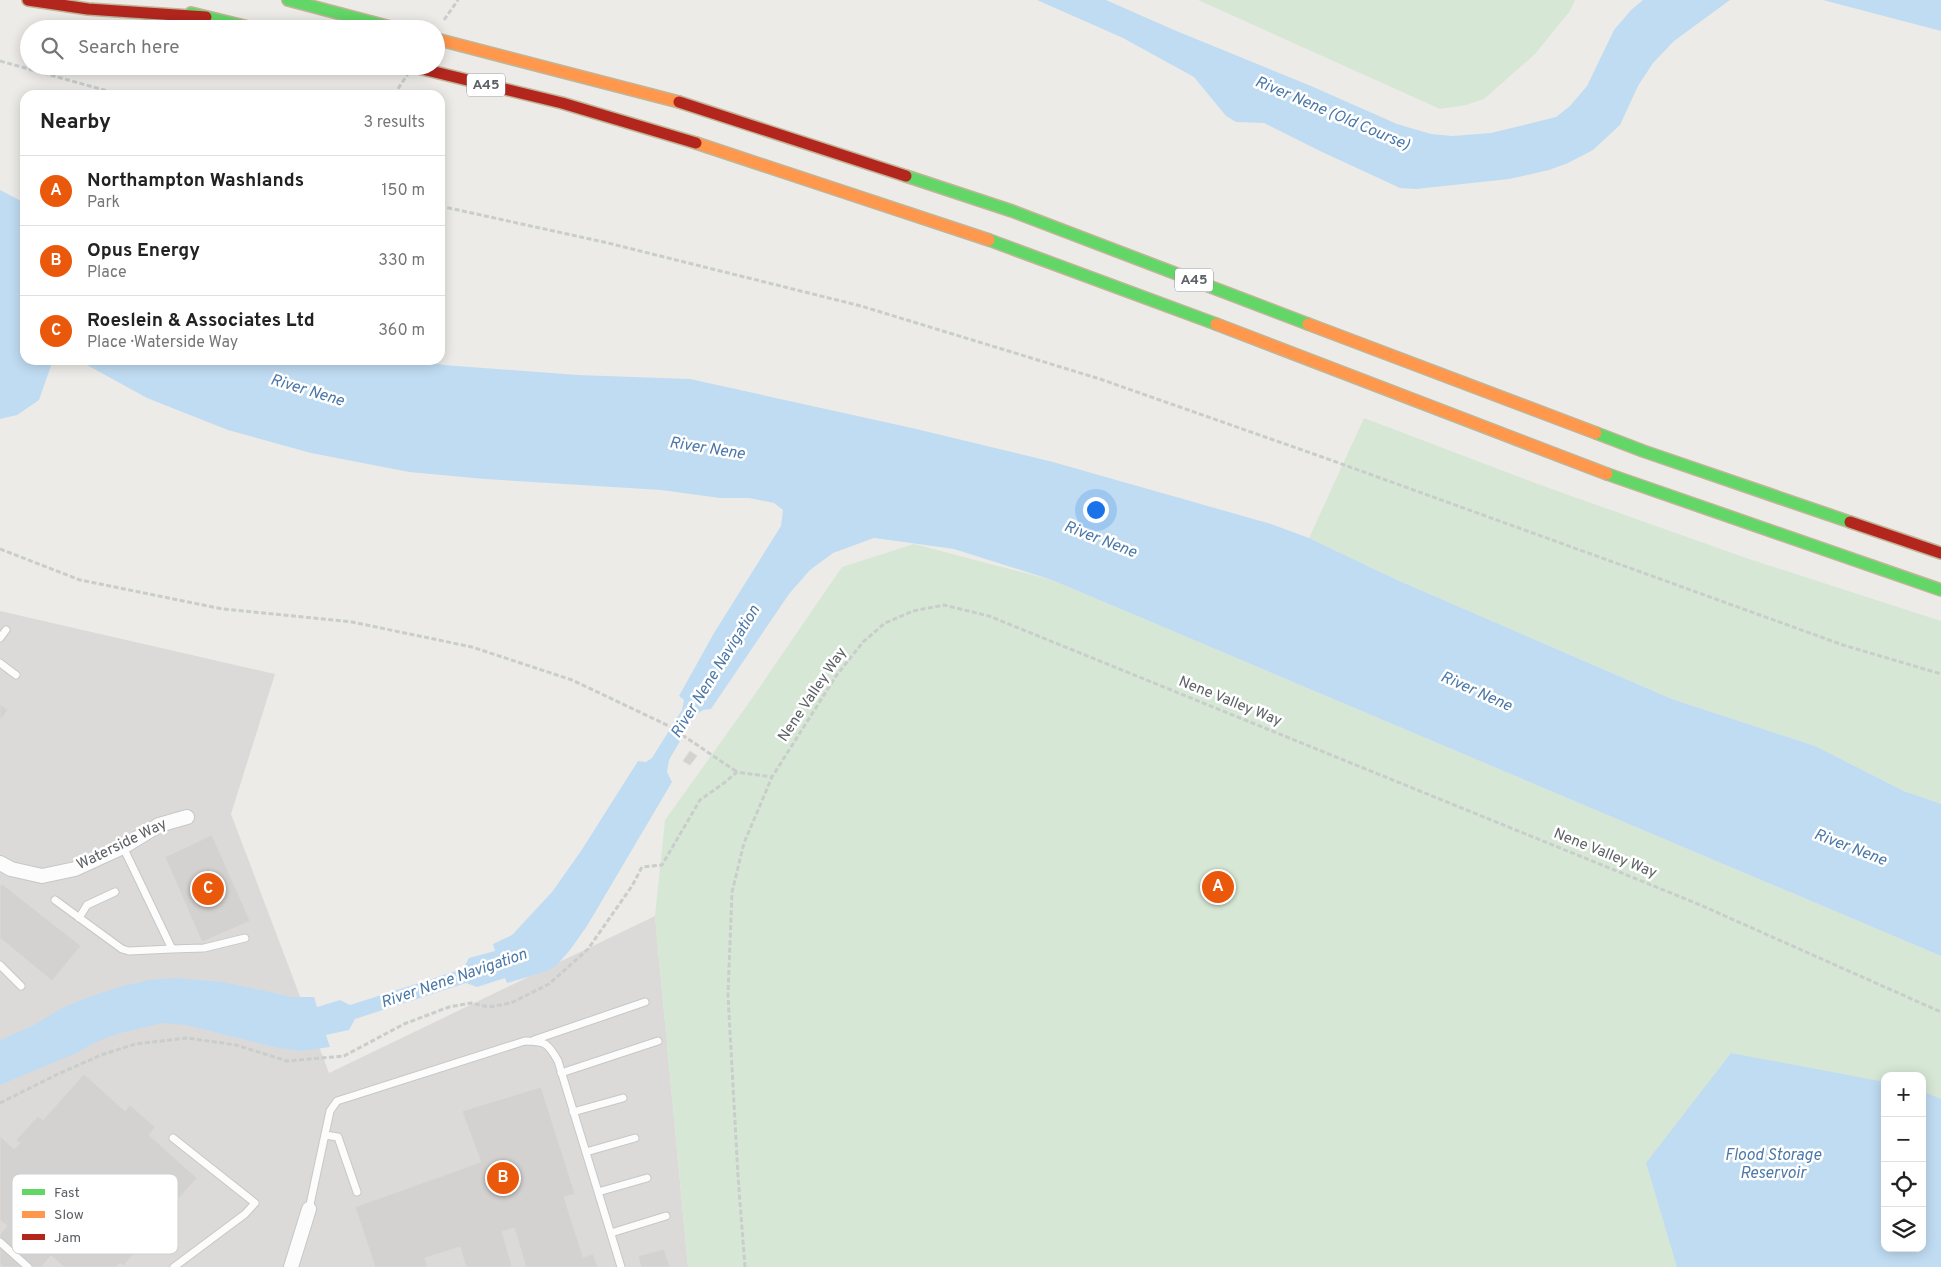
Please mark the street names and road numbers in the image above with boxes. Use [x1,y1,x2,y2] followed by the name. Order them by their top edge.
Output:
[467,74,505,96] road number: A45
[1175,268,1213,292] road number: A45
[774,644,852,746] street label: Nene Valley Way
[1175,673,1285,731] street label: Nene Valley Way
[74,815,170,875] street label: Waterside Way
[1550,825,1660,883] street label: Nene Valley Way

